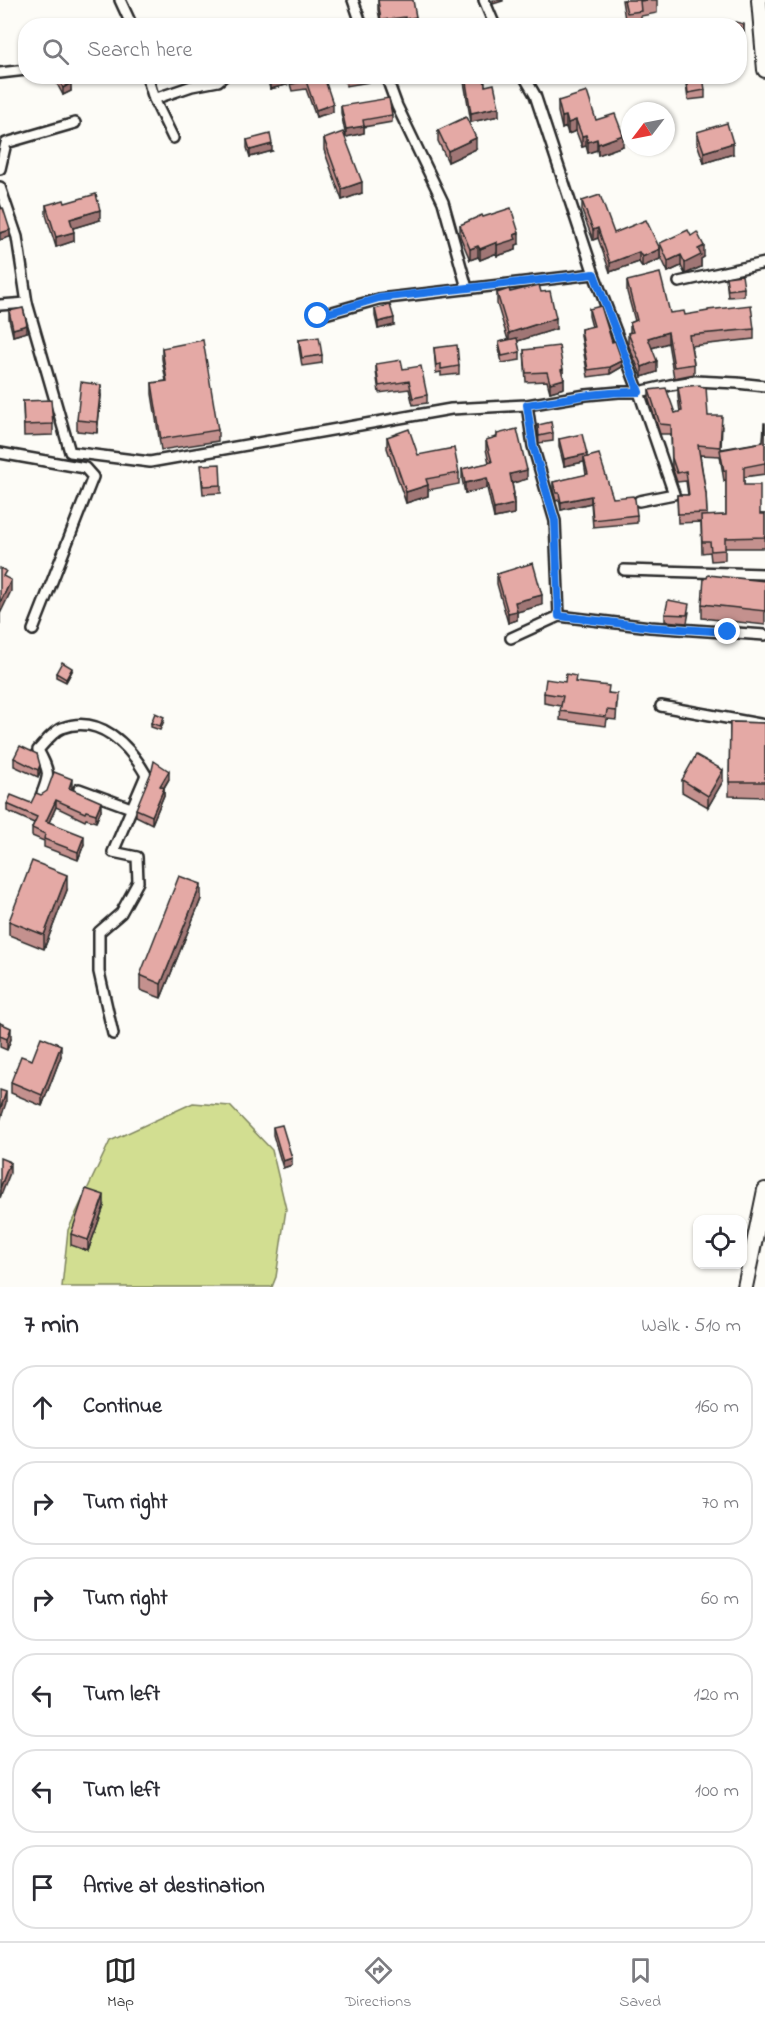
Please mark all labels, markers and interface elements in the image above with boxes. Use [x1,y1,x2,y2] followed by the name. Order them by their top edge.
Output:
[18,18,747,84] search box
[39,35,72,68] icon: search
[87,35,192,67] text: Search here
[621,102,675,156] north arrow
[304,302,330,328] route start
[714,618,740,644] route end
[693,1215,747,1269] map controls
[693,1215,747,1269] button: locate
[24,1307,79,1345] text: 7 min
[641,1312,741,1341] text: Walk · 510 m
[26,1391,59,1424] icon: ahead
[83,1391,162,1423] text: Continue
[695,1393,739,1422] text: 160 m
[26,1487,59,1520] icon: right
[83,1487,168,1519] text: Turn right
[702,1489,739,1518] text: 70 m
[26,1583,59,1616] icon: right
[83,1583,168,1615] text: Turn right
[701,1585,739,1614] text: 60 m
[26,1679,59,1712] icon: left
[83,1679,160,1711] text: Turn left
[694,1681,739,1710] text: 120 m
[26,1775,59,1808] icon: left
[83,1775,160,1807] text: Turn left
[695,1777,739,1806] text: 100 m
[26,1871,59,1904] icon: arrive
[83,1871,265,1903] text: Arrive at destination
[104,1954,137,2014] tab: Map
[345,1954,411,2014] tab: Directions
[619,1954,661,2014] tab: Saved

